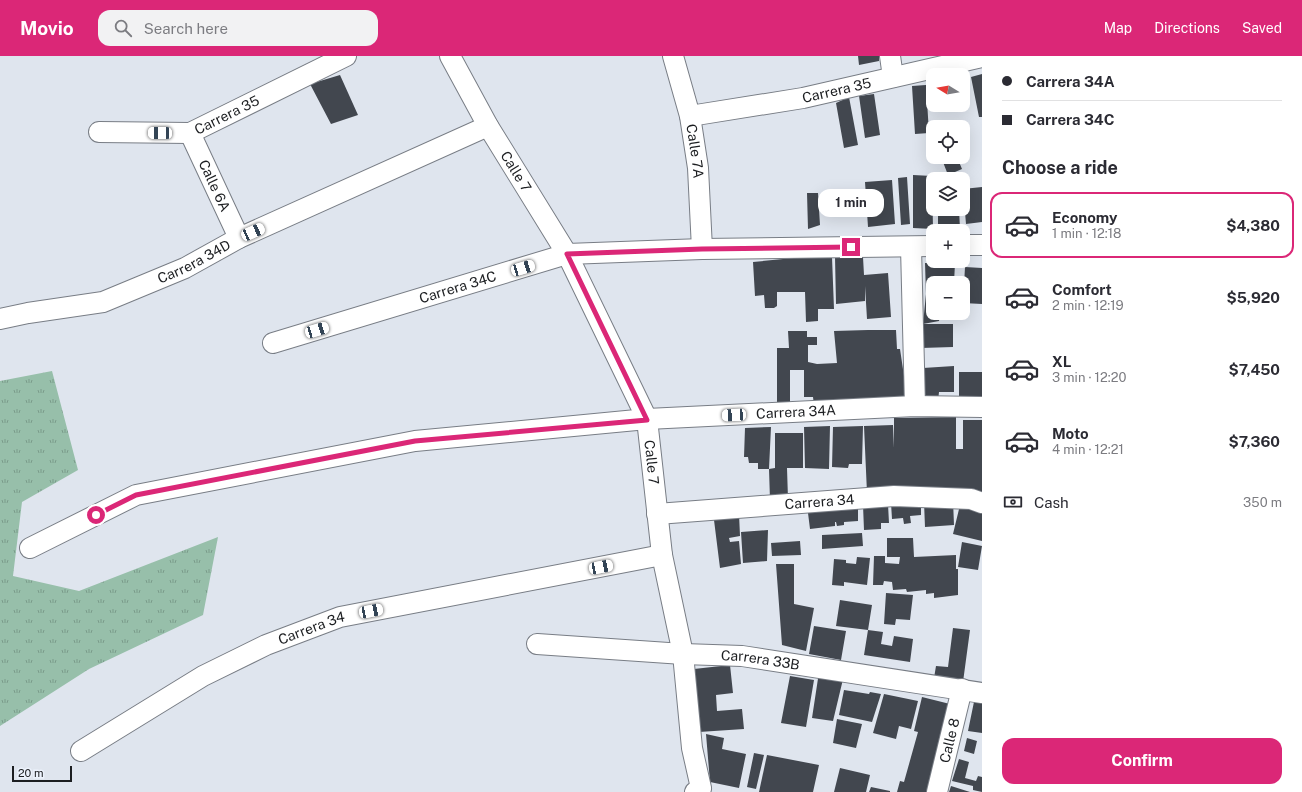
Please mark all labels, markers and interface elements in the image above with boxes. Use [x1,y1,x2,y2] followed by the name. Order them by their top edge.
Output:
[98,10,378,46] search box
[20,17,74,39] text: Movio
[112,17,134,39] icon: search
[144,20,228,37] text: Search here
[1104,20,1132,36] text: Map
[1154,20,1220,36] text: Directions
[1242,20,1282,36] text: Saved
[926,68,970,112] north arrow
[926,68,970,320] map controls
[1026,73,1115,90] text: Carrera 34A
[801,75,873,106] street label: Carrera 35
[192,92,262,138] street label: Carrera 35
[1026,111,1114,128] text: Carrera 34C
[926,120,970,164] button: locate
[683,123,707,179] street label: Calle 7A
[148,127,172,139] car
[497,148,535,195] street label: Calle 7
[196,157,233,214] street label: Calle 6A
[1002,157,1118,178] text: Choose a ride
[926,172,970,216] button: layers
[818,189,884,217] callout: 1 min
[835,195,867,210] text: 1 min
[1004,207,1040,243] icon: car
[1052,209,1117,226] text: Economy
[1226,217,1280,234] text: $4,380
[240,222,266,242] car
[926,224,970,268] button: +
[1052,226,1121,241] text: 1 min · 12:18
[155,236,233,287] street label: Carrera 34D
[842,238,860,256] route end
[510,259,536,277] car
[417,268,498,306] street label: Carrera 34C
[926,276,970,320] button: −
[1004,279,1040,315] icon: car
[1052,281,1112,298] text: Comfort
[1226,289,1280,306] text: $5,920
[1052,298,1124,313] text: 2 min · 12:19
[304,321,330,339] car
[1004,351,1040,387] icon: car
[1052,353,1071,370] text: XL
[1229,361,1280,378] text: $7,450
[1052,370,1127,385] text: 3 min · 12:20
[756,402,837,422] street label: Carrera 34A
[722,408,746,422] car
[1004,423,1040,459] icon: car
[1052,425,1089,442] text: Moto
[1228,433,1280,450] text: $7,360
[641,439,662,485] street label: Calle 7
[1052,442,1124,457] text: 4 min · 12:21
[784,491,855,512] street label: Carrera 34
[1002,491,1024,513] icon: cash
[1034,494,1069,511] text: Cash
[1243,495,1282,510] text: 350 m
[87,506,105,524] route start
[588,559,614,575] car
[358,603,384,619] car
[276,608,346,648] street label: Carrera 34
[721,647,801,673] street label: Carrera 33B
[936,716,963,765] street label: Calle 8
[1002,738,1282,784] button: Confirm
[12,764,72,783] scale bar
[18,767,43,779] text: 20 m

